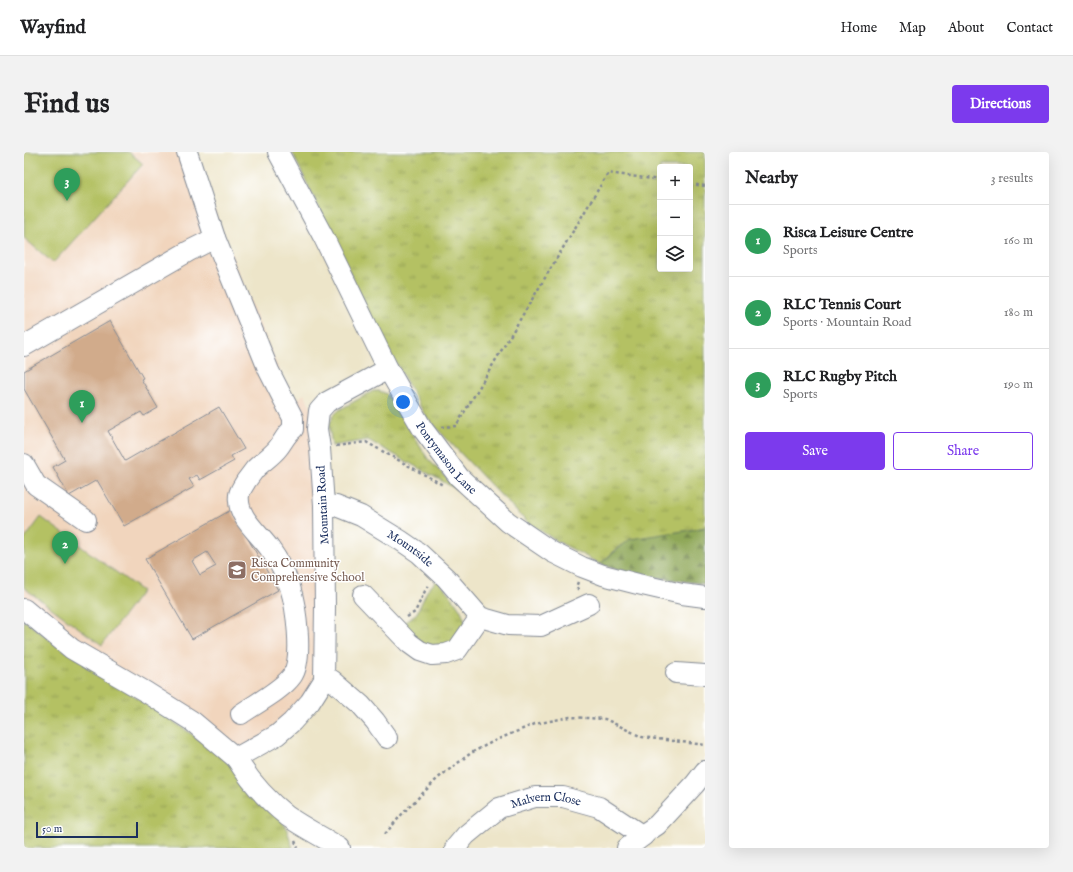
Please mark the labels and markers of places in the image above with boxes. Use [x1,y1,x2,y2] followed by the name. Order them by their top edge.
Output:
[54,168,80,201] pin: 3
[69,390,95,423] pin: 1
[52,531,78,564] pin: 2
[251,556,365,586] place label: Risca Community Comprehensive School
[226,559,248,581] school or university icon: Risca Community Comprehensive School

